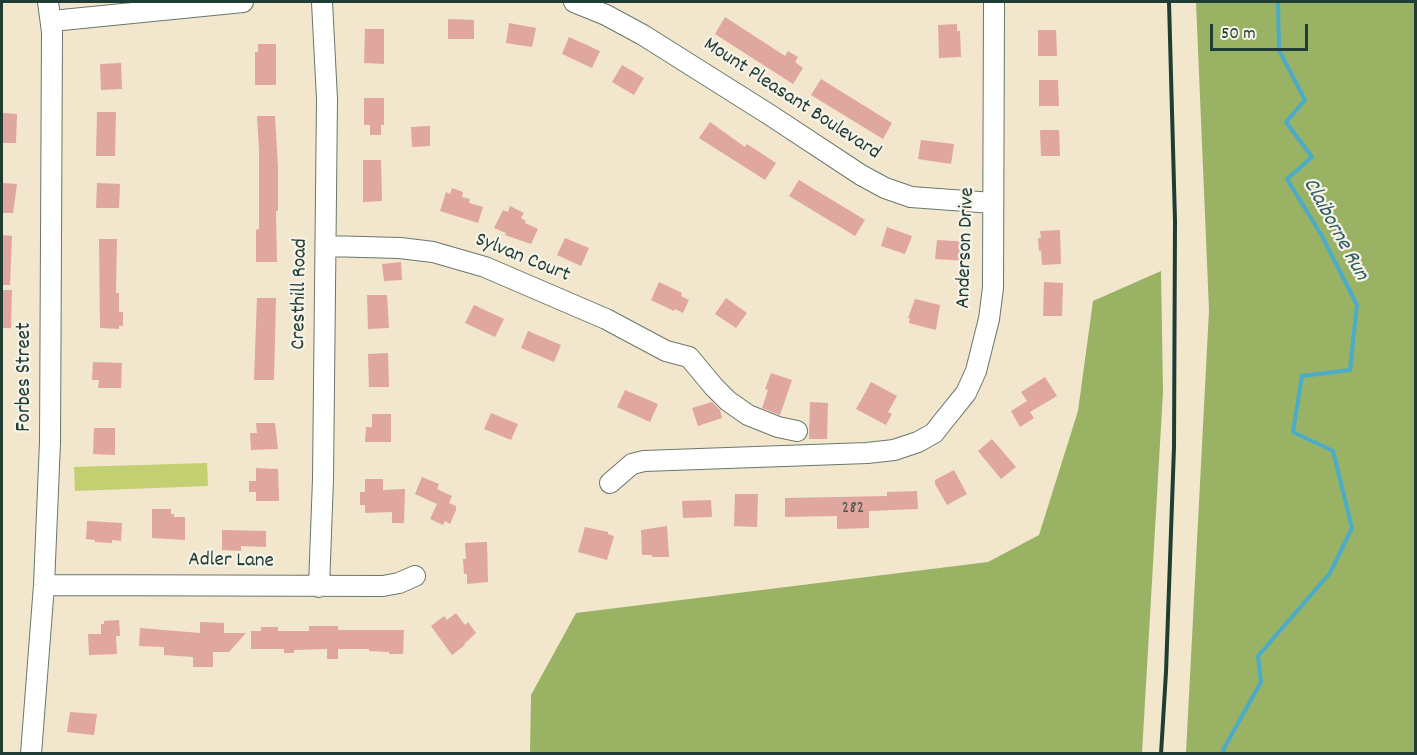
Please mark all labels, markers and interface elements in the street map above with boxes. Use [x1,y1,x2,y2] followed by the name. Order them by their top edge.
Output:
[1213,12,1310,50] scale bar
[1221,22,1256,47] text: 50 m
[698,33,884,167] street label: Mount Pleasant Boulevard
[1295,174,1373,286] water label: Claiborne Run
[952,187,982,309] street label: Anderson Drive
[471,229,573,289] street label: Sylvan Court
[287,238,315,350] street label: Cresthill Road
[13,322,39,432] street label: Forbes Street
[842,499,864,521] house number: 282
[188,549,274,575] street label: Adler Lane

